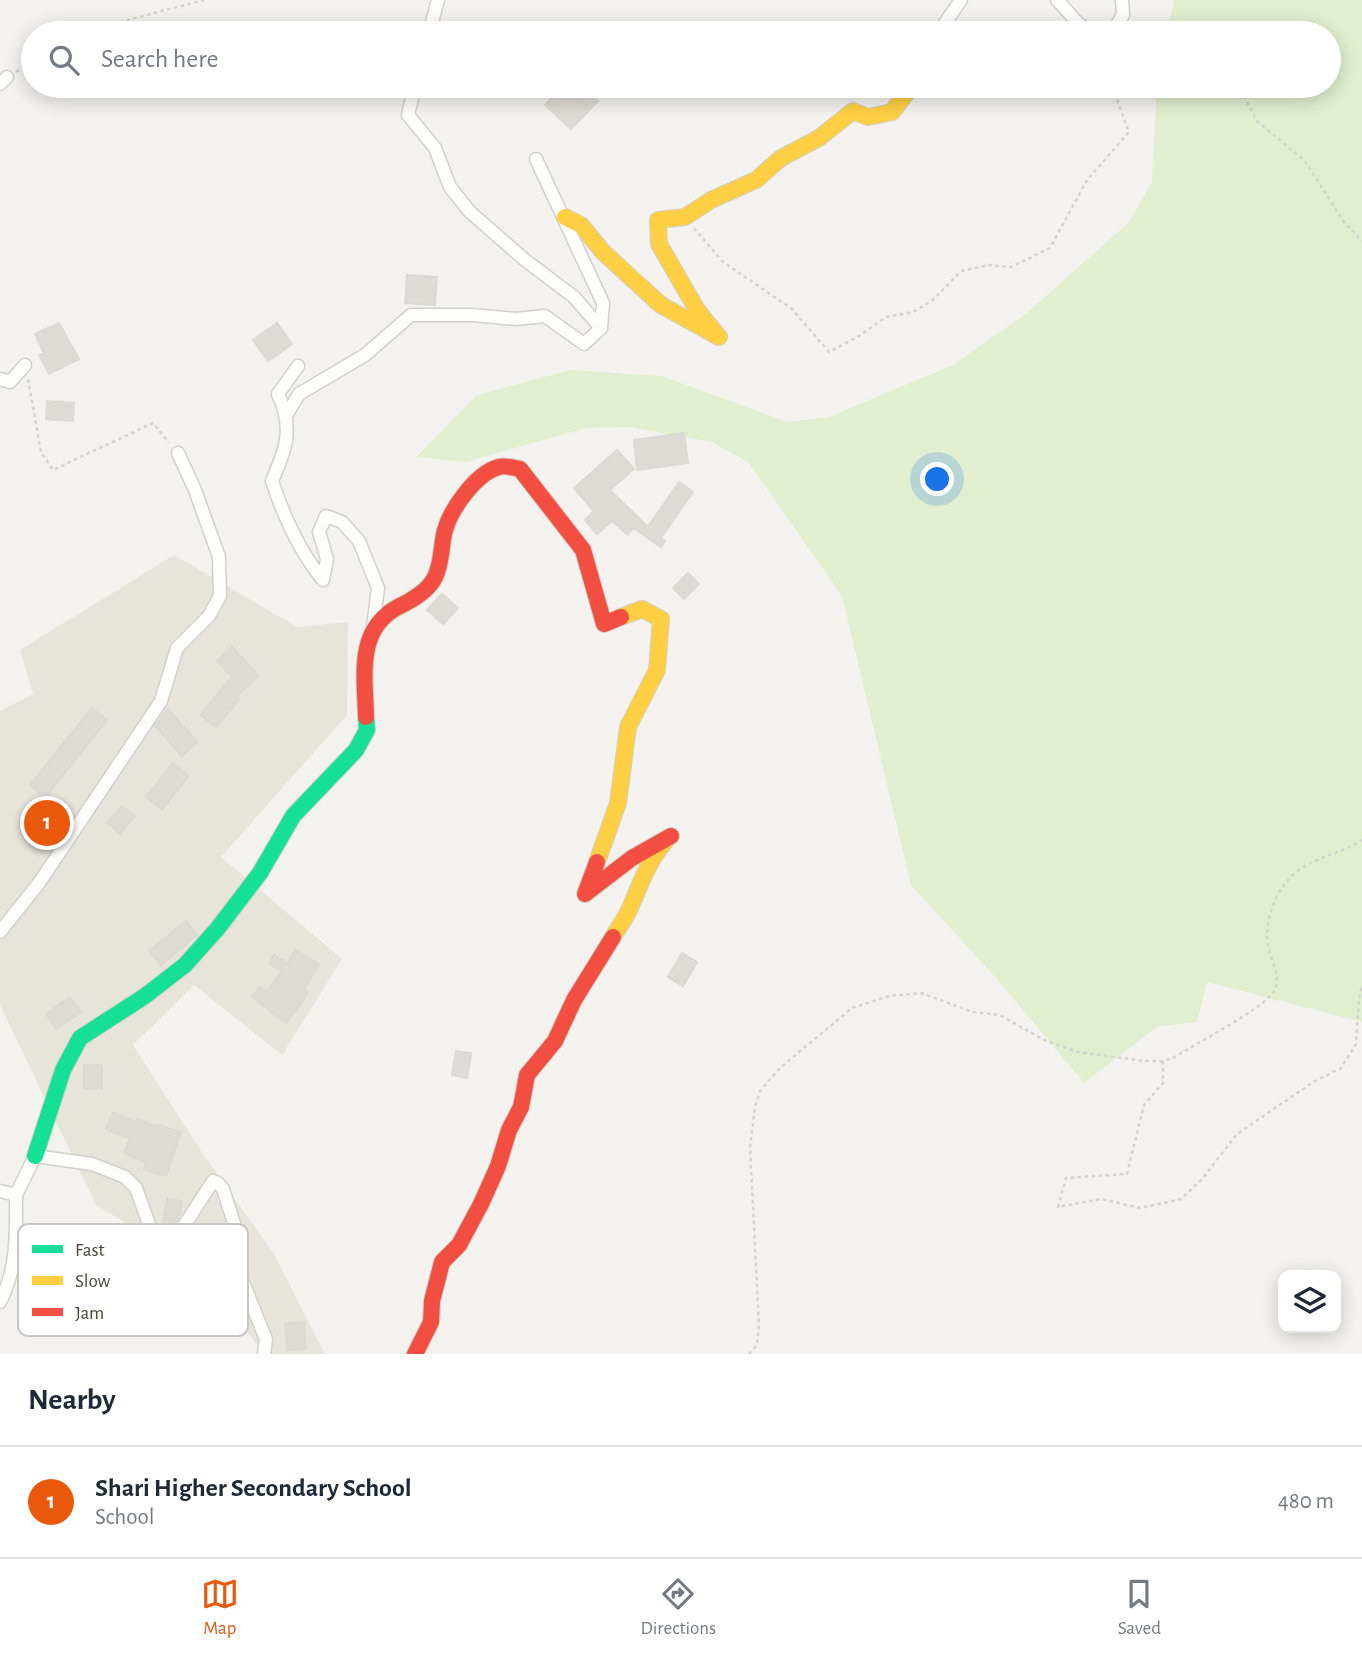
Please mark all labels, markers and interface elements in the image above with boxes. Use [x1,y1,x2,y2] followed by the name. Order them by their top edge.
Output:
[21,21,1341,98] search box
[45,41,83,79] icon: search
[101,46,219,72] text: Search here
[920,462,954,496] your location
[24,797,70,849] pin: 1
[18,1224,248,1336] legend
[75,1241,105,1260] text: Fast
[1278,1270,1341,1333] map controls
[1278,1270,1341,1333] button: layers
[75,1272,111,1291] text: Slow
[75,1304,104,1323] text: Jam
[28,1385,116,1415] text: Nearby
[95,1475,412,1501] text: Shari Higher Secondary School
[47,1490,55,1513] text: 1
[1278,1490,1334,1513] text: 480 m
[95,1506,154,1529] text: School
[201,1575,239,1640] tab: Map
[640,1575,716,1640] tab: Directions
[1118,1575,1161,1640] tab: Saved

